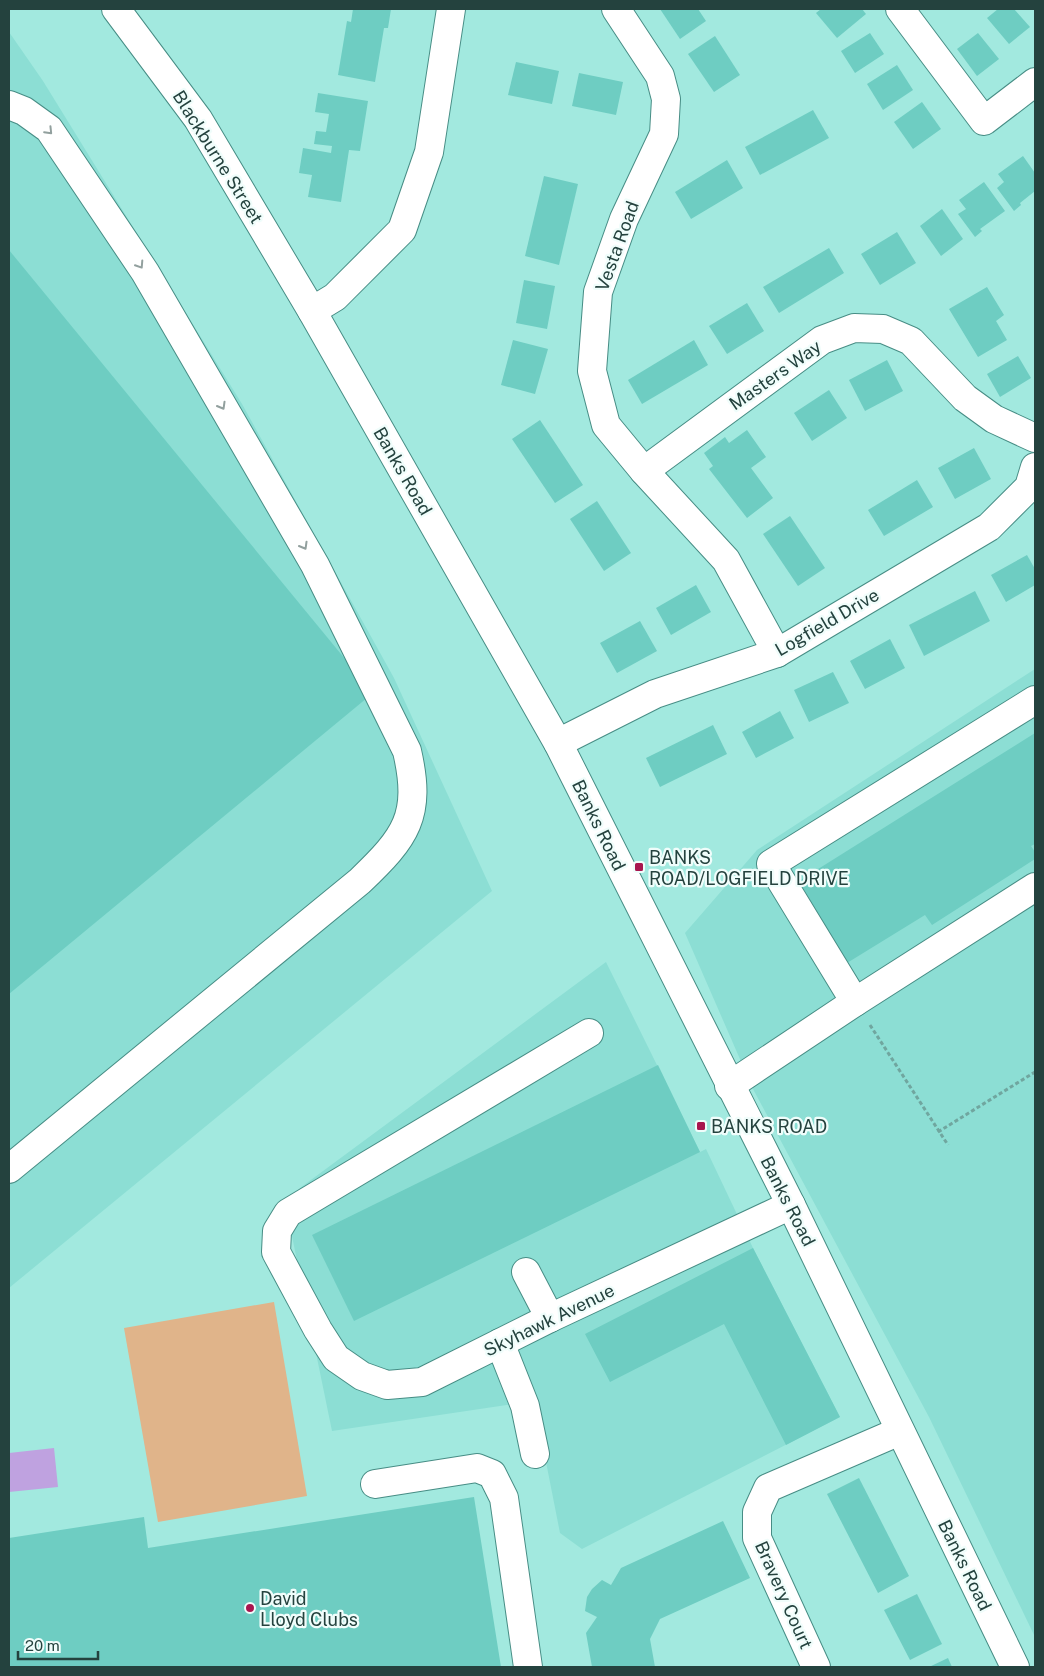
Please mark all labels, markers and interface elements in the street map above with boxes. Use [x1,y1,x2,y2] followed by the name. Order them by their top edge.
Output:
[169,87,267,227] street label: Blackburne Street
[43,125,52,134] one-way arrow
[591,198,643,294] street label: Vesta Road
[134,260,143,269] one-way arrow
[725,335,825,414] street label: Masters Way
[216,400,226,409] one-way arrow
[369,423,437,519] street label: Banks Road
[298,541,308,550] one-way arrow
[771,584,883,660] street label: Logfield Drive
[568,776,630,874] street label: Banks Road
[649,847,849,889] place label: BANKS ROAD/LOGFIELD DRIVE
[633,861,645,873] marker: BANKS ROAD/LOGFIELD DRIVE
[711,1116,827,1137] place label: BANKS ROAD
[695,1120,707,1132] marker: BANKS ROAD
[756,1152,820,1250] street label: Banks Road
[480,1279,618,1361] street label: Skyhawk Avenue
[934,1516,996,1614] street label: Banks Road
[751,1538,817,1652] street label: Bravery Court
[260,1588,358,1630] place label: David Lloyd Clubs
[244,1602,256,1614] marker: David Lloyd Clubs
[18,1628,98,1660] scale bar
[25,1637,60,1654] text: 20 m

